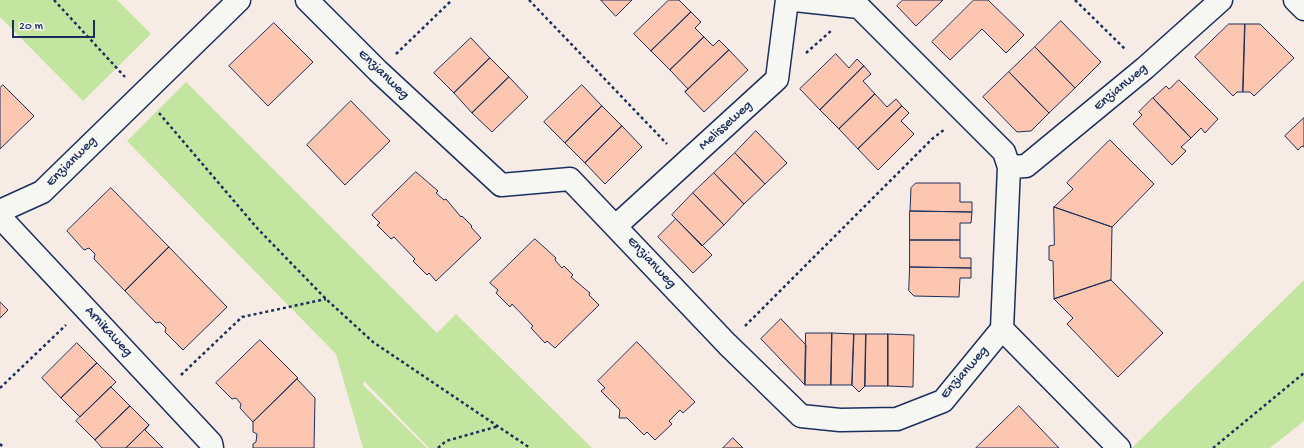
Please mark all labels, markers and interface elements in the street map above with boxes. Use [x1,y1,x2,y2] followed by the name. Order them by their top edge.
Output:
[14,12,97,38] scale bar
[19,20,43,34] text: 20 m
[354,46,412,104] street label: Enzianweg
[1091,61,1151,115] street label: Enzianweg
[696,97,756,155] street label: Melisseweg
[43,133,101,191] street label: Enzianweg
[623,233,679,293] street label: Enzianweg
[80,303,136,361] street label: Arnikaweg
[937,343,993,403] street label: Enzianweg

